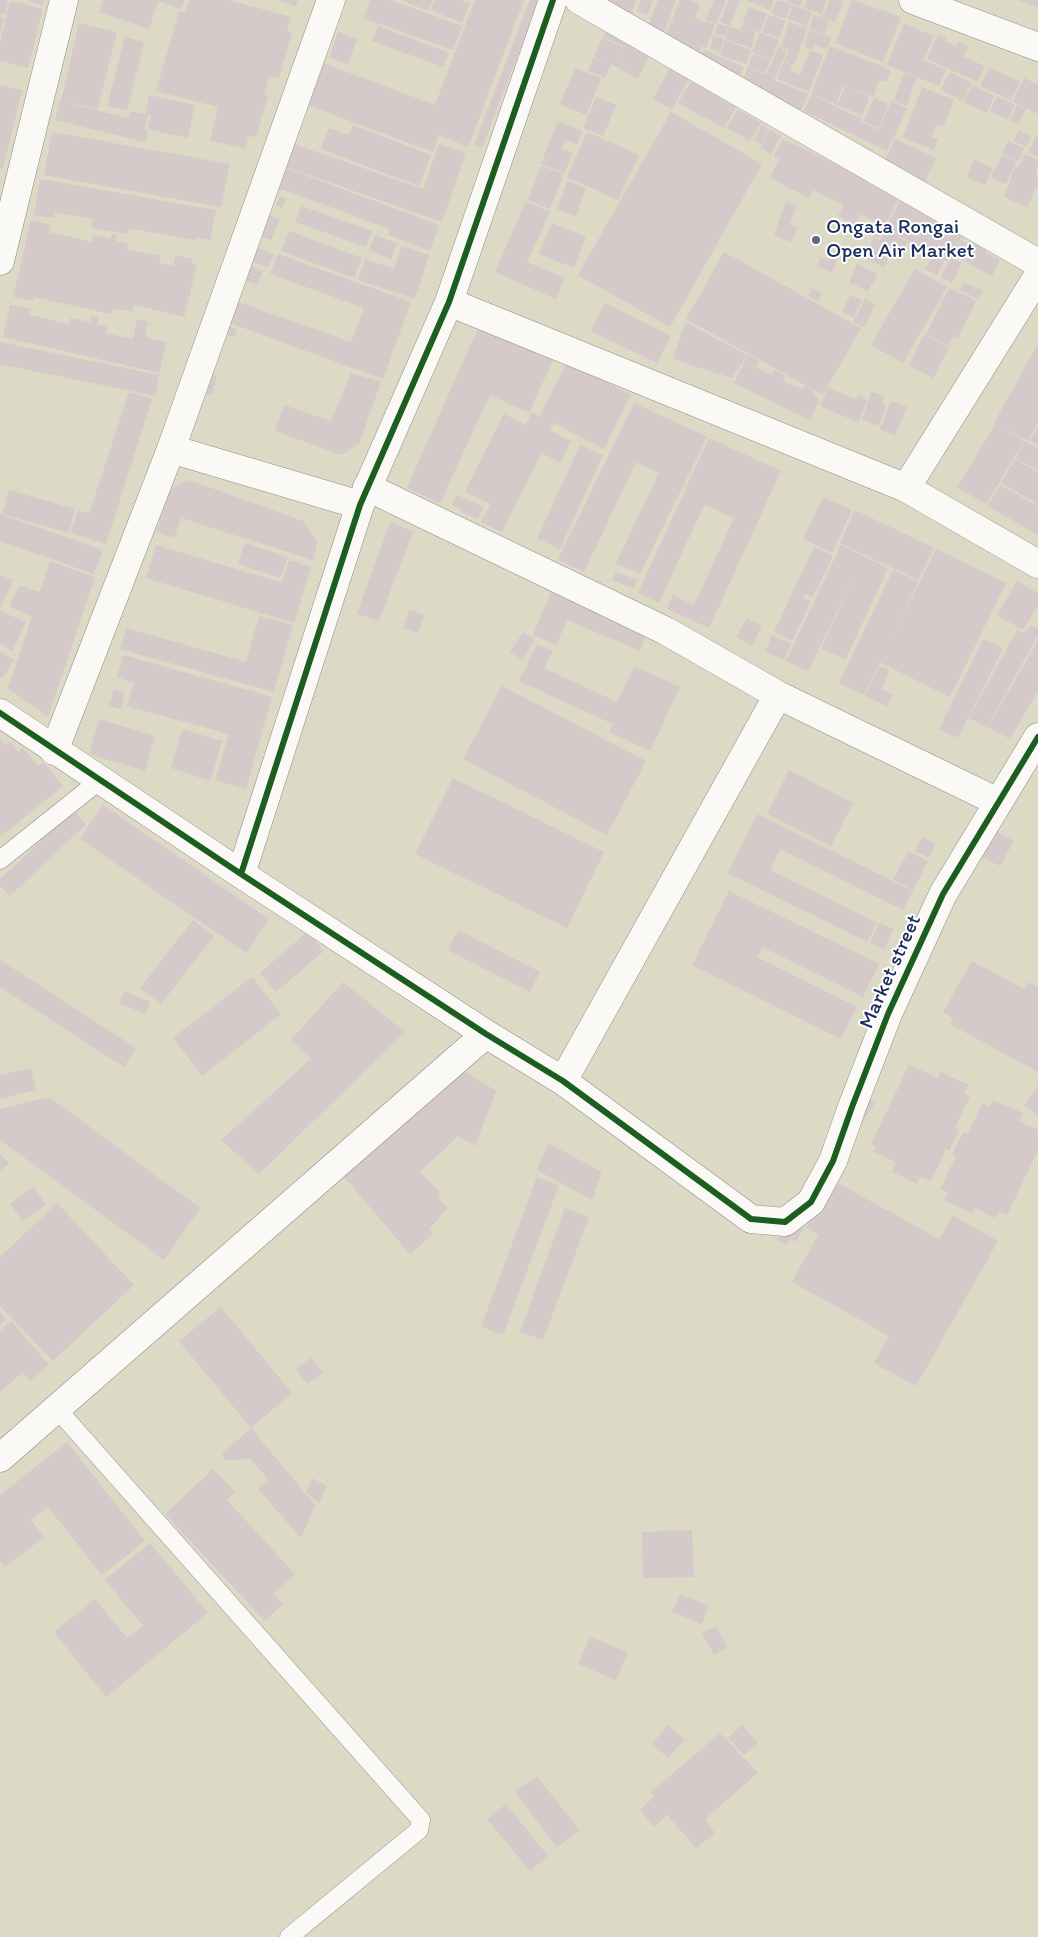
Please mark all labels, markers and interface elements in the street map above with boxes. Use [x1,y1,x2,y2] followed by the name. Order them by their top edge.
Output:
[826,215,975,265] place label: Ongata Rongai Open Air Market
[810,234,822,246] marker: Ongata Rongai Open Air Market
[855,911,927,1033] street label: Market street

